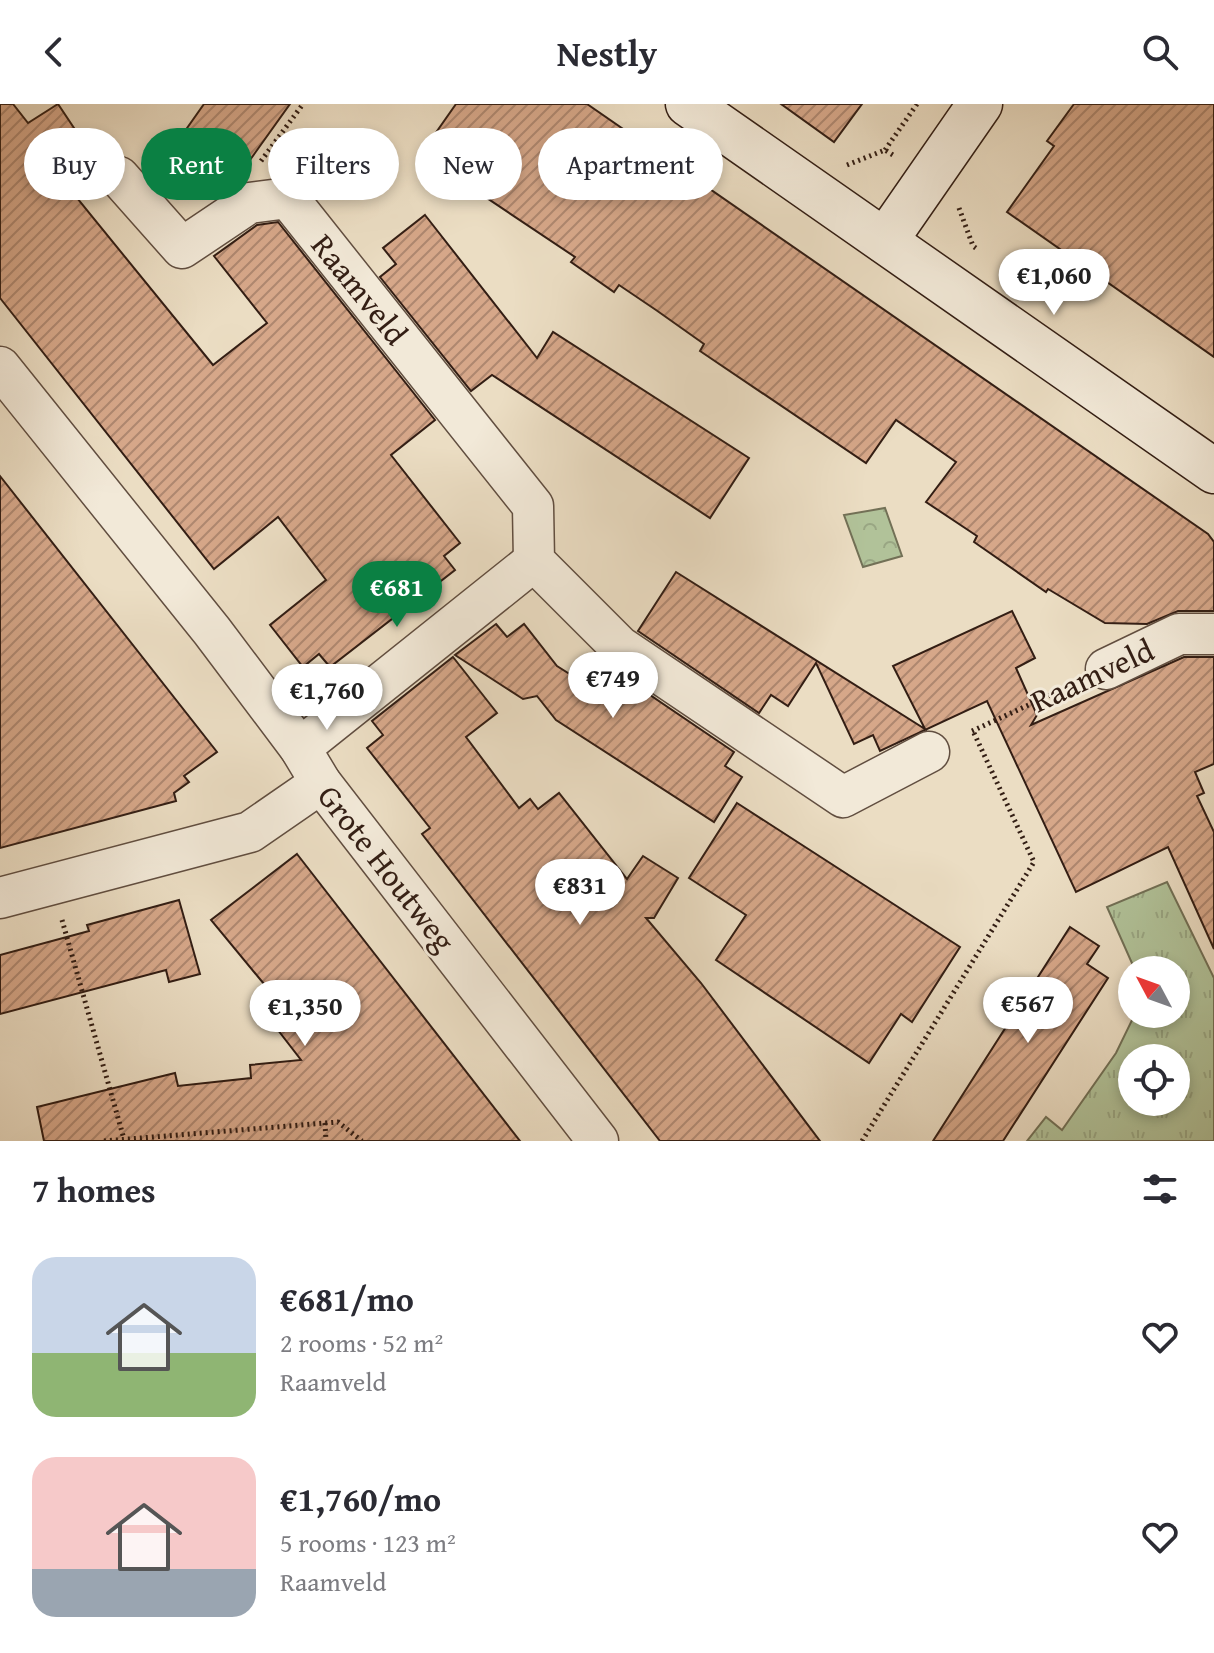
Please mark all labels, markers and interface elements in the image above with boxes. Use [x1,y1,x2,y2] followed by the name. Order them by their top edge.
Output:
[557,26,657,79] text: Nestly
[32,30,76,74] icon: back
[1138,30,1182,74] icon: search
[24,128,125,200] chip: Buy
[141,128,252,200] chip: Rent
[268,128,399,200] chip: Filters
[415,128,522,200] chip: New
[538,128,723,200] chip: Apartment
[300,223,420,355] street label: Raamveld
[989,249,1119,317] pin: €1,060
[1017,255,1091,294] text: €1,060
[350,561,444,629] pin: €681
[370,567,424,606] text: €681
[1023,626,1161,724] street label: Raamveld
[566,652,660,720] pin: €749
[586,658,640,697] text: €749
[262,664,392,732] pin: €1,760
[290,670,364,709] text: €1,760
[307,775,467,962] street label: Grote Houtweg
[533,859,627,927] pin: €831
[553,865,607,904] text: €831
[1118,956,1190,1028] north arrow
[1118,956,1190,1116] map controls
[981,977,1075,1045] pin: €567
[240,980,370,1048] pin: €1,350
[1001,983,1055,1022] text: €567
[268,986,342,1025] text: €1,350
[1118,1044,1190,1116] button: locate
[32,1165,156,1214] text: 7 homes
[1138,1167,1182,1211] icon: filters
[280,1274,414,1323] text: €681/mo
[96,1289,192,1385] icon: home
[1138,1315,1182,1359] icon: heart
[280,1323,443,1362] text: 2 rooms · 52 m²
[280,1362,387,1401] text: Raamveld
[280,1474,441,1523] text: €1,760/mo
[96,1489,192,1585] icon: home
[1138,1515,1182,1559] icon: heart
[280,1523,456,1562] text: 5 rooms · 123 m²
[280,1562,387,1601] text: Raamveld

